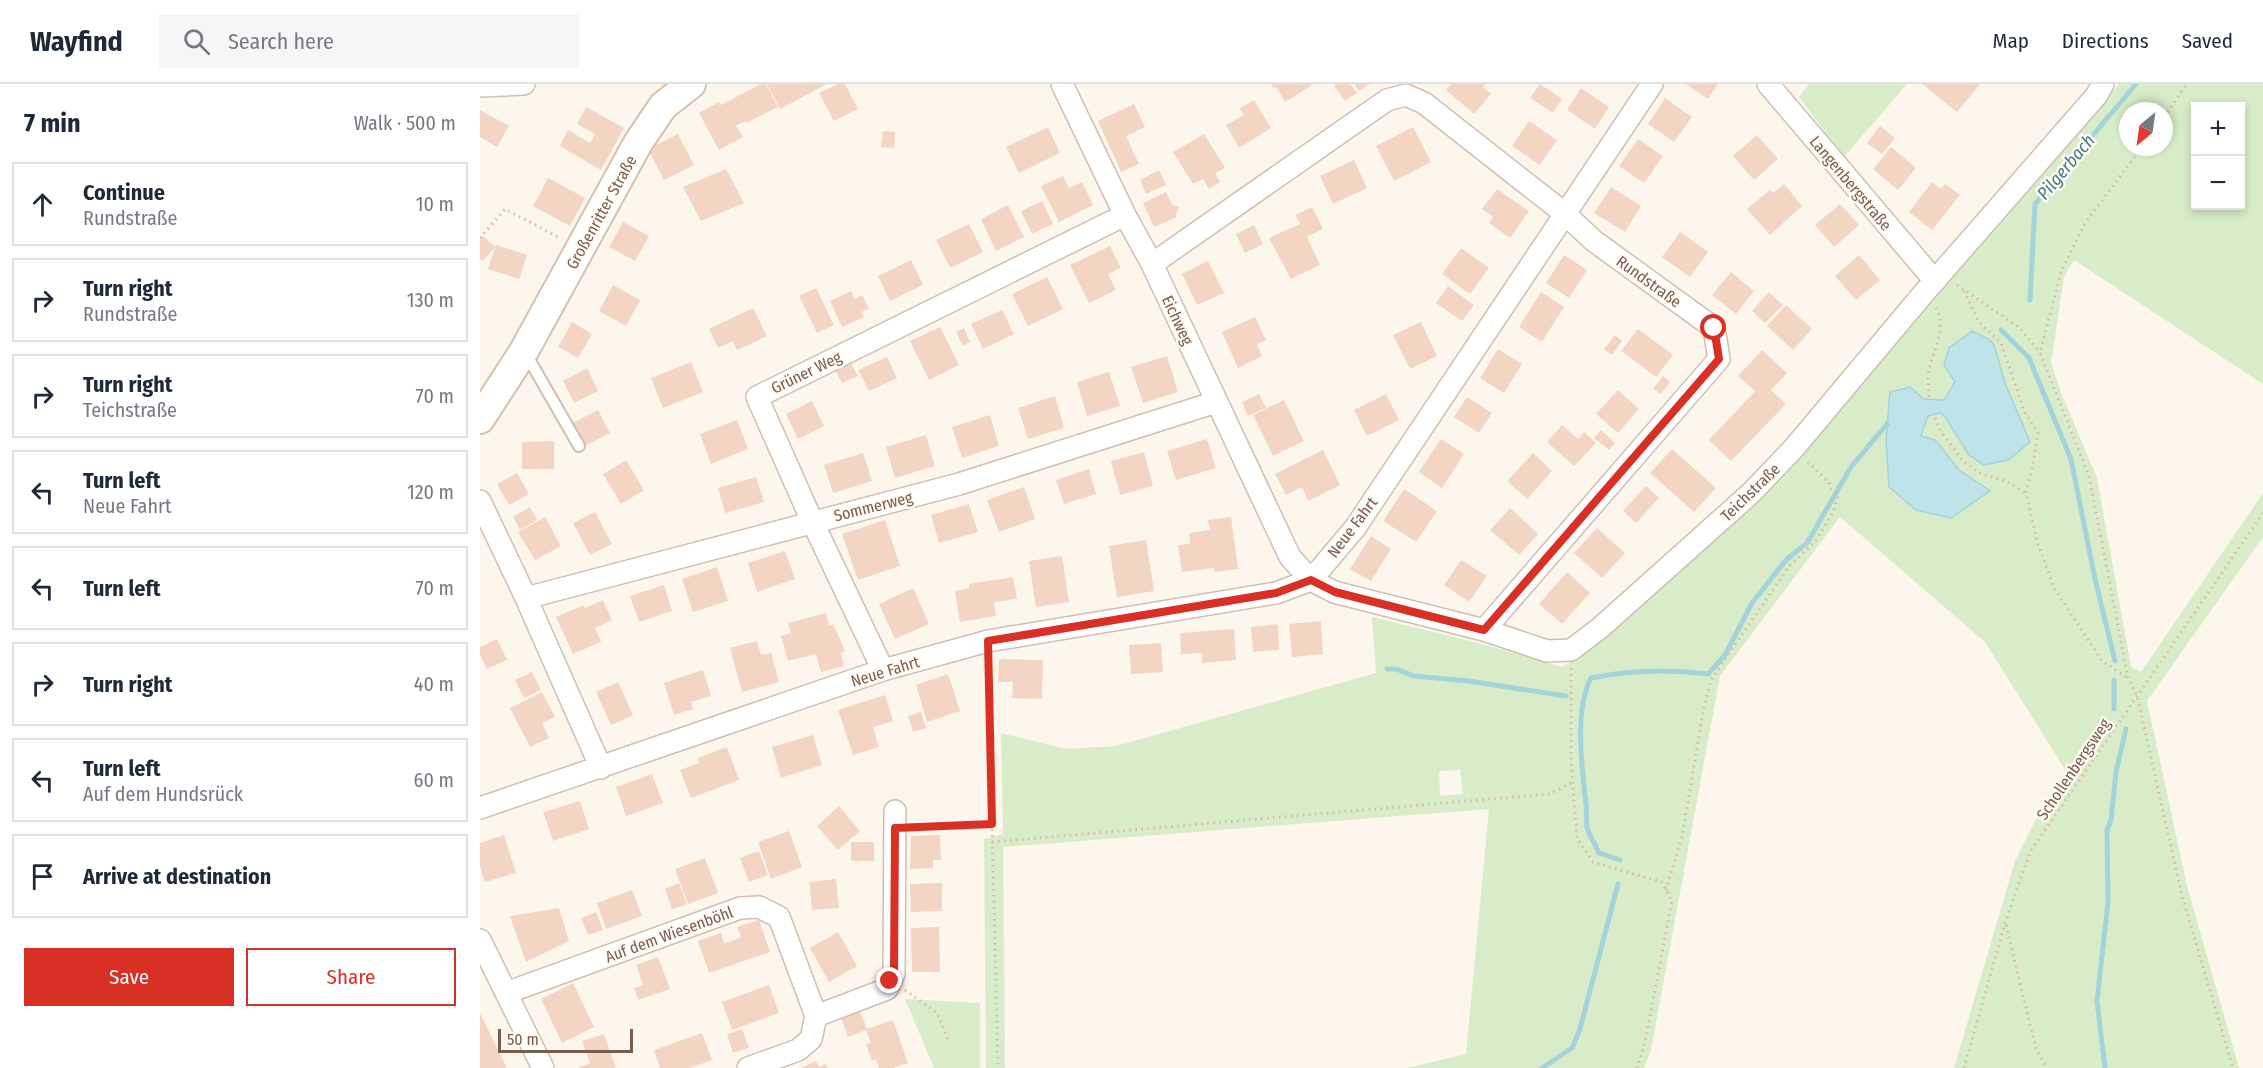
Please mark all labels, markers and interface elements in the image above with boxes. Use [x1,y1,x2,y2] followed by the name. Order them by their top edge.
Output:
[159,14,579,68] search box
[30,25,123,58] text: Wayfind
[180,25,213,58] icon: search
[228,28,334,55] text: Search here
[1992,28,2029,54] text: Map
[2062,28,2149,54] text: Directions
[2182,28,2233,54] text: Saved
[2119,102,2173,156] north arrow
[2191,102,2245,210] map controls
[2191,102,2245,156] button: +
[24,108,81,139] text: 7 min
[354,111,456,135] text: Walk · 500 m
[2032,130,2100,204] water label: Pilgerbach
[1806,132,1896,234] street label: Langenbergstraße
[562,152,641,273] street label: Großenritter Straße
[2191,156,2245,210] button: −
[83,179,165,206] text: Continue
[26,188,59,221] icon: ahead
[416,192,454,216] text: 10 m
[83,206,177,230] text: Rundstraße
[1613,252,1685,311] street label: Rundstraße
[83,275,172,302] text: Turn right
[26,284,59,317] icon: right
[407,288,454,312] text: 130 m
[1158,292,1197,349] street label: Eichweg
[83,302,177,326] text: Rundstraße
[1700,314,1726,340] route start
[768,347,845,398] street label: Grüner Weg
[83,371,172,398] text: Turn right
[26,380,59,413] icon: right
[416,384,454,408] text: 70 m
[83,398,177,422] text: Teichstraße
[1717,459,1784,525] street label: Teichstraße
[83,467,161,494] text: Turn left
[26,476,59,509] icon: left
[407,480,454,504] text: 120 m
[832,487,915,525] street label: Sommerweg
[1324,493,1382,561] street label: Neue Fahrt
[83,494,171,518] text: Neue Fahrt
[26,572,59,605] icon: left
[83,575,161,602] text: Turn left
[416,576,454,600] text: 70 m
[849,652,922,691] street label: Neue Fahrt
[26,668,59,701] icon: right
[83,671,172,698] text: Turn right
[414,672,454,696] text: 40 m
[2033,715,2115,824] street label: Schollenbergsweg
[83,755,161,782] text: Turn left
[26,764,59,797] icon: left
[414,768,454,792] text: 60 m
[83,782,243,806] text: Auf dem Hundsrück
[26,860,59,893] icon: arrive
[83,863,271,890] text: Arrive at destination
[603,903,736,966] street label: Auf dem Wiesenböhl
[24,948,234,1006] button: Save
[246,948,456,1006] button: Share
[876,967,902,993] route end
[498,1026,633,1054] scale bar
[507,1030,539,1049] text: 50 m

